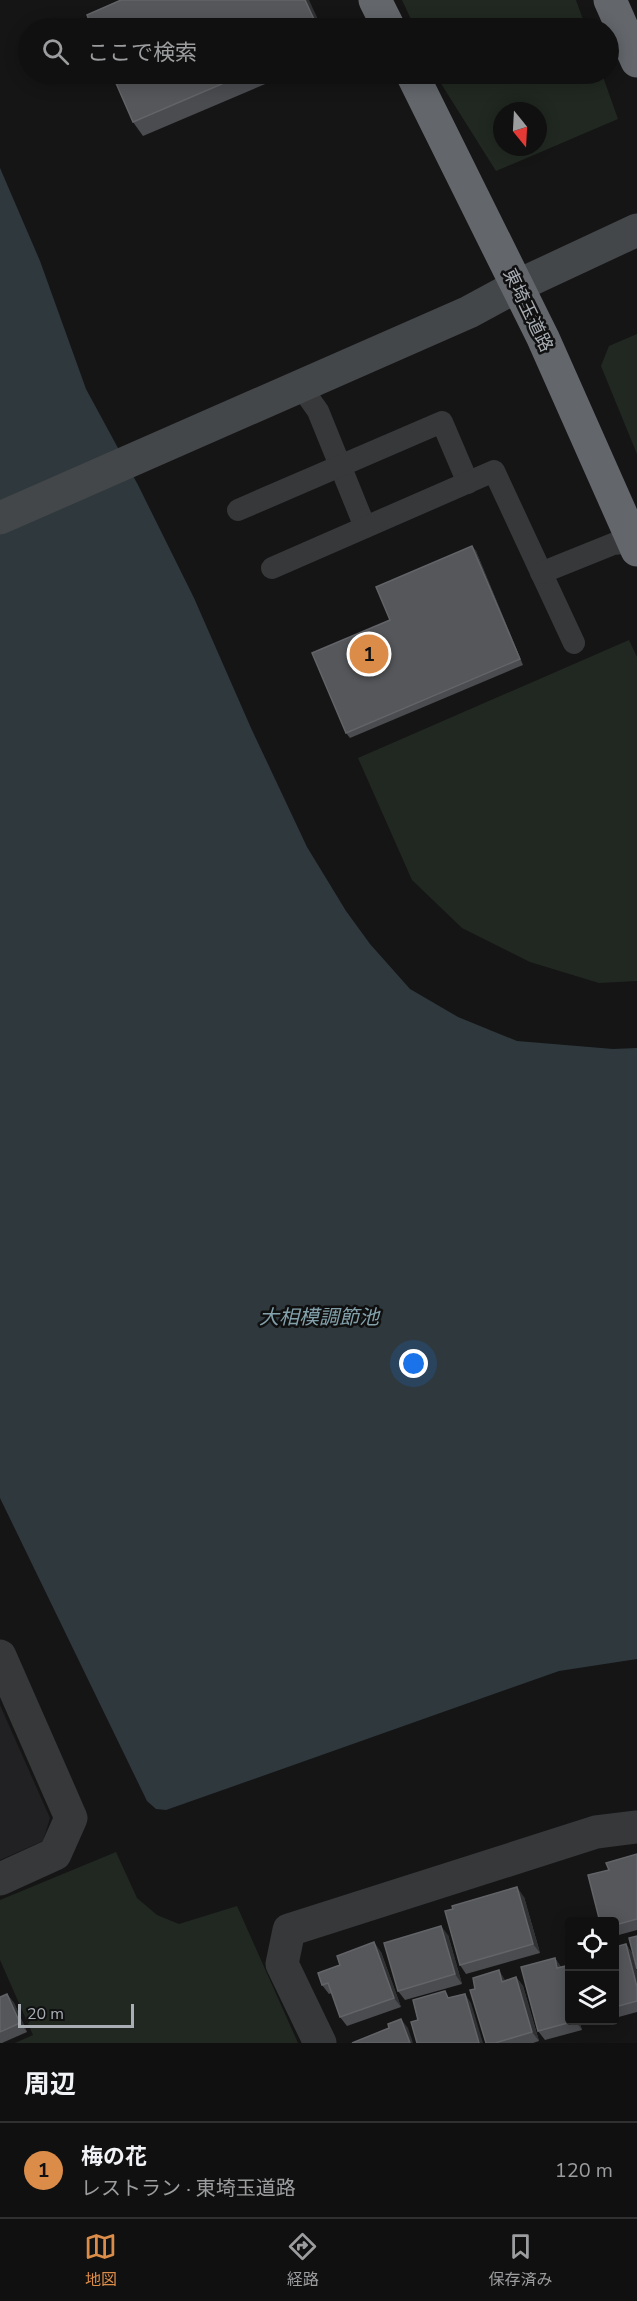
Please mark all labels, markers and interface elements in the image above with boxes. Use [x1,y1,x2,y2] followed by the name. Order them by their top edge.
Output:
[18,18,619,84] search box
[39,35,72,68] icon: search
[87,38,197,68] text: ここで検索
[493,102,547,156] north arrow
[497,264,559,356] street label: 東埼玉道路
[350,632,388,676] pin: 1
[259,1304,381,1331] water label: 大相模調節池
[399,1349,428,1378] your location
[565,1917,619,2025] map controls
[565,1917,619,1971] button: locate
[565,1971,619,2025] button: layers
[18,2001,134,2028] scale bar
[27,2003,64,2025] text: 20 m
[24,2067,76,2102] text: 周辺
[81,2142,147,2172] text: 梅の花
[38,2157,50,2184] text: 1
[555,2157,613,2184] text: 120 m
[81,2175,296,2202] text: レストラン · 東埼玉道路
[84,2230,117,2291] tab: 地図
[286,2230,319,2291] tab: 経路
[488,2230,552,2291] tab: 保存済み

